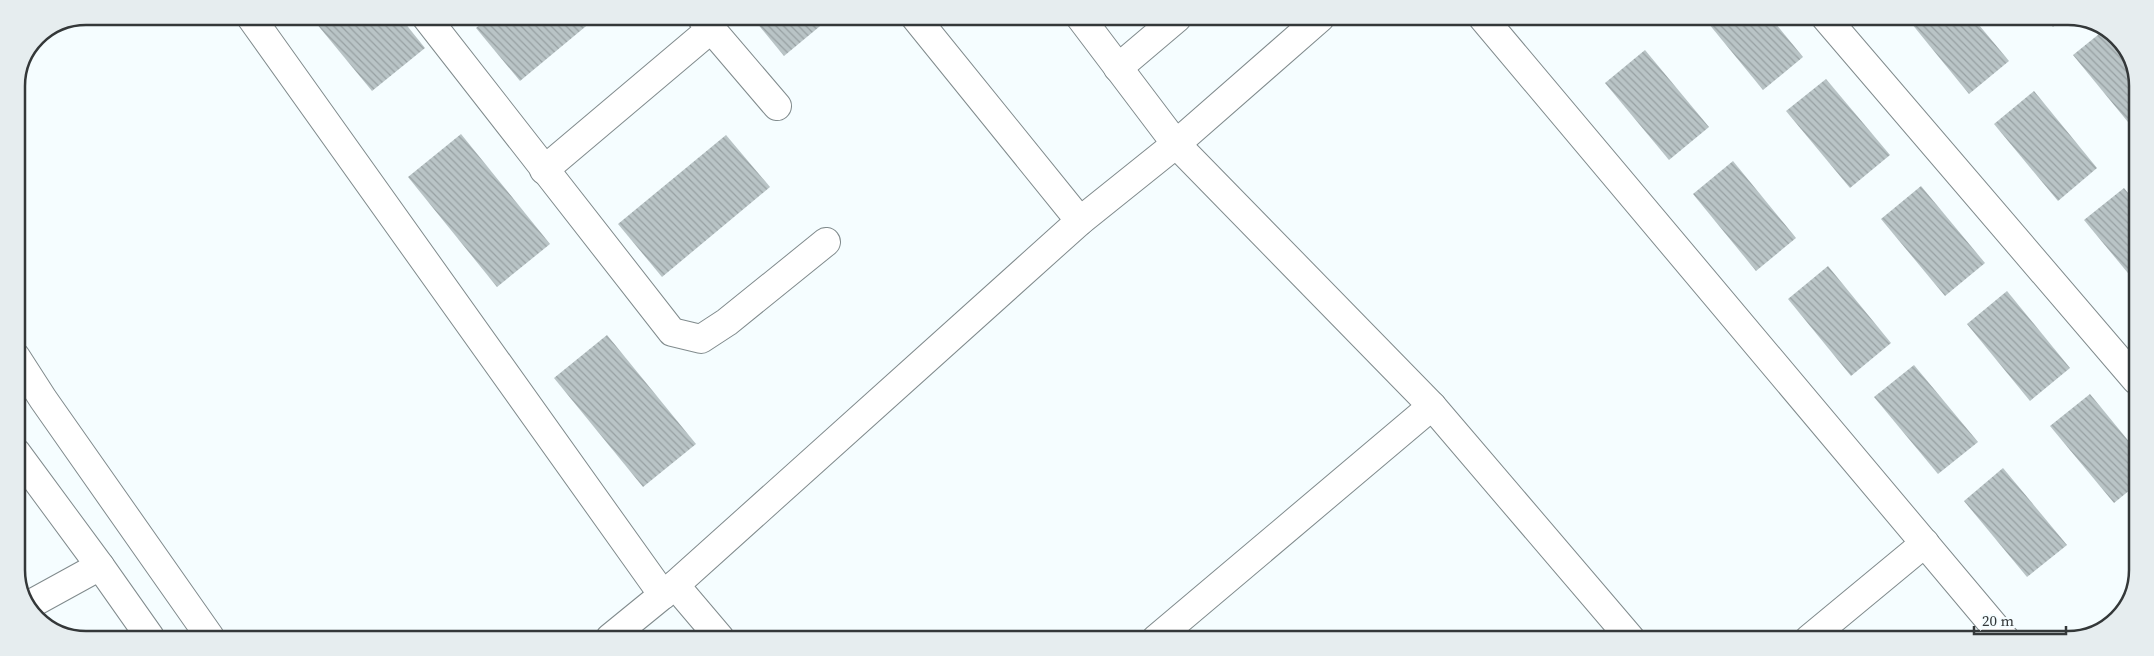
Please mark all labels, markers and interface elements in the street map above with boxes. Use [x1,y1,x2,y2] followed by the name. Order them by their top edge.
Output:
[1974,604,2066,636] scale bar
[1982,610,2014,631] text: 20 m

